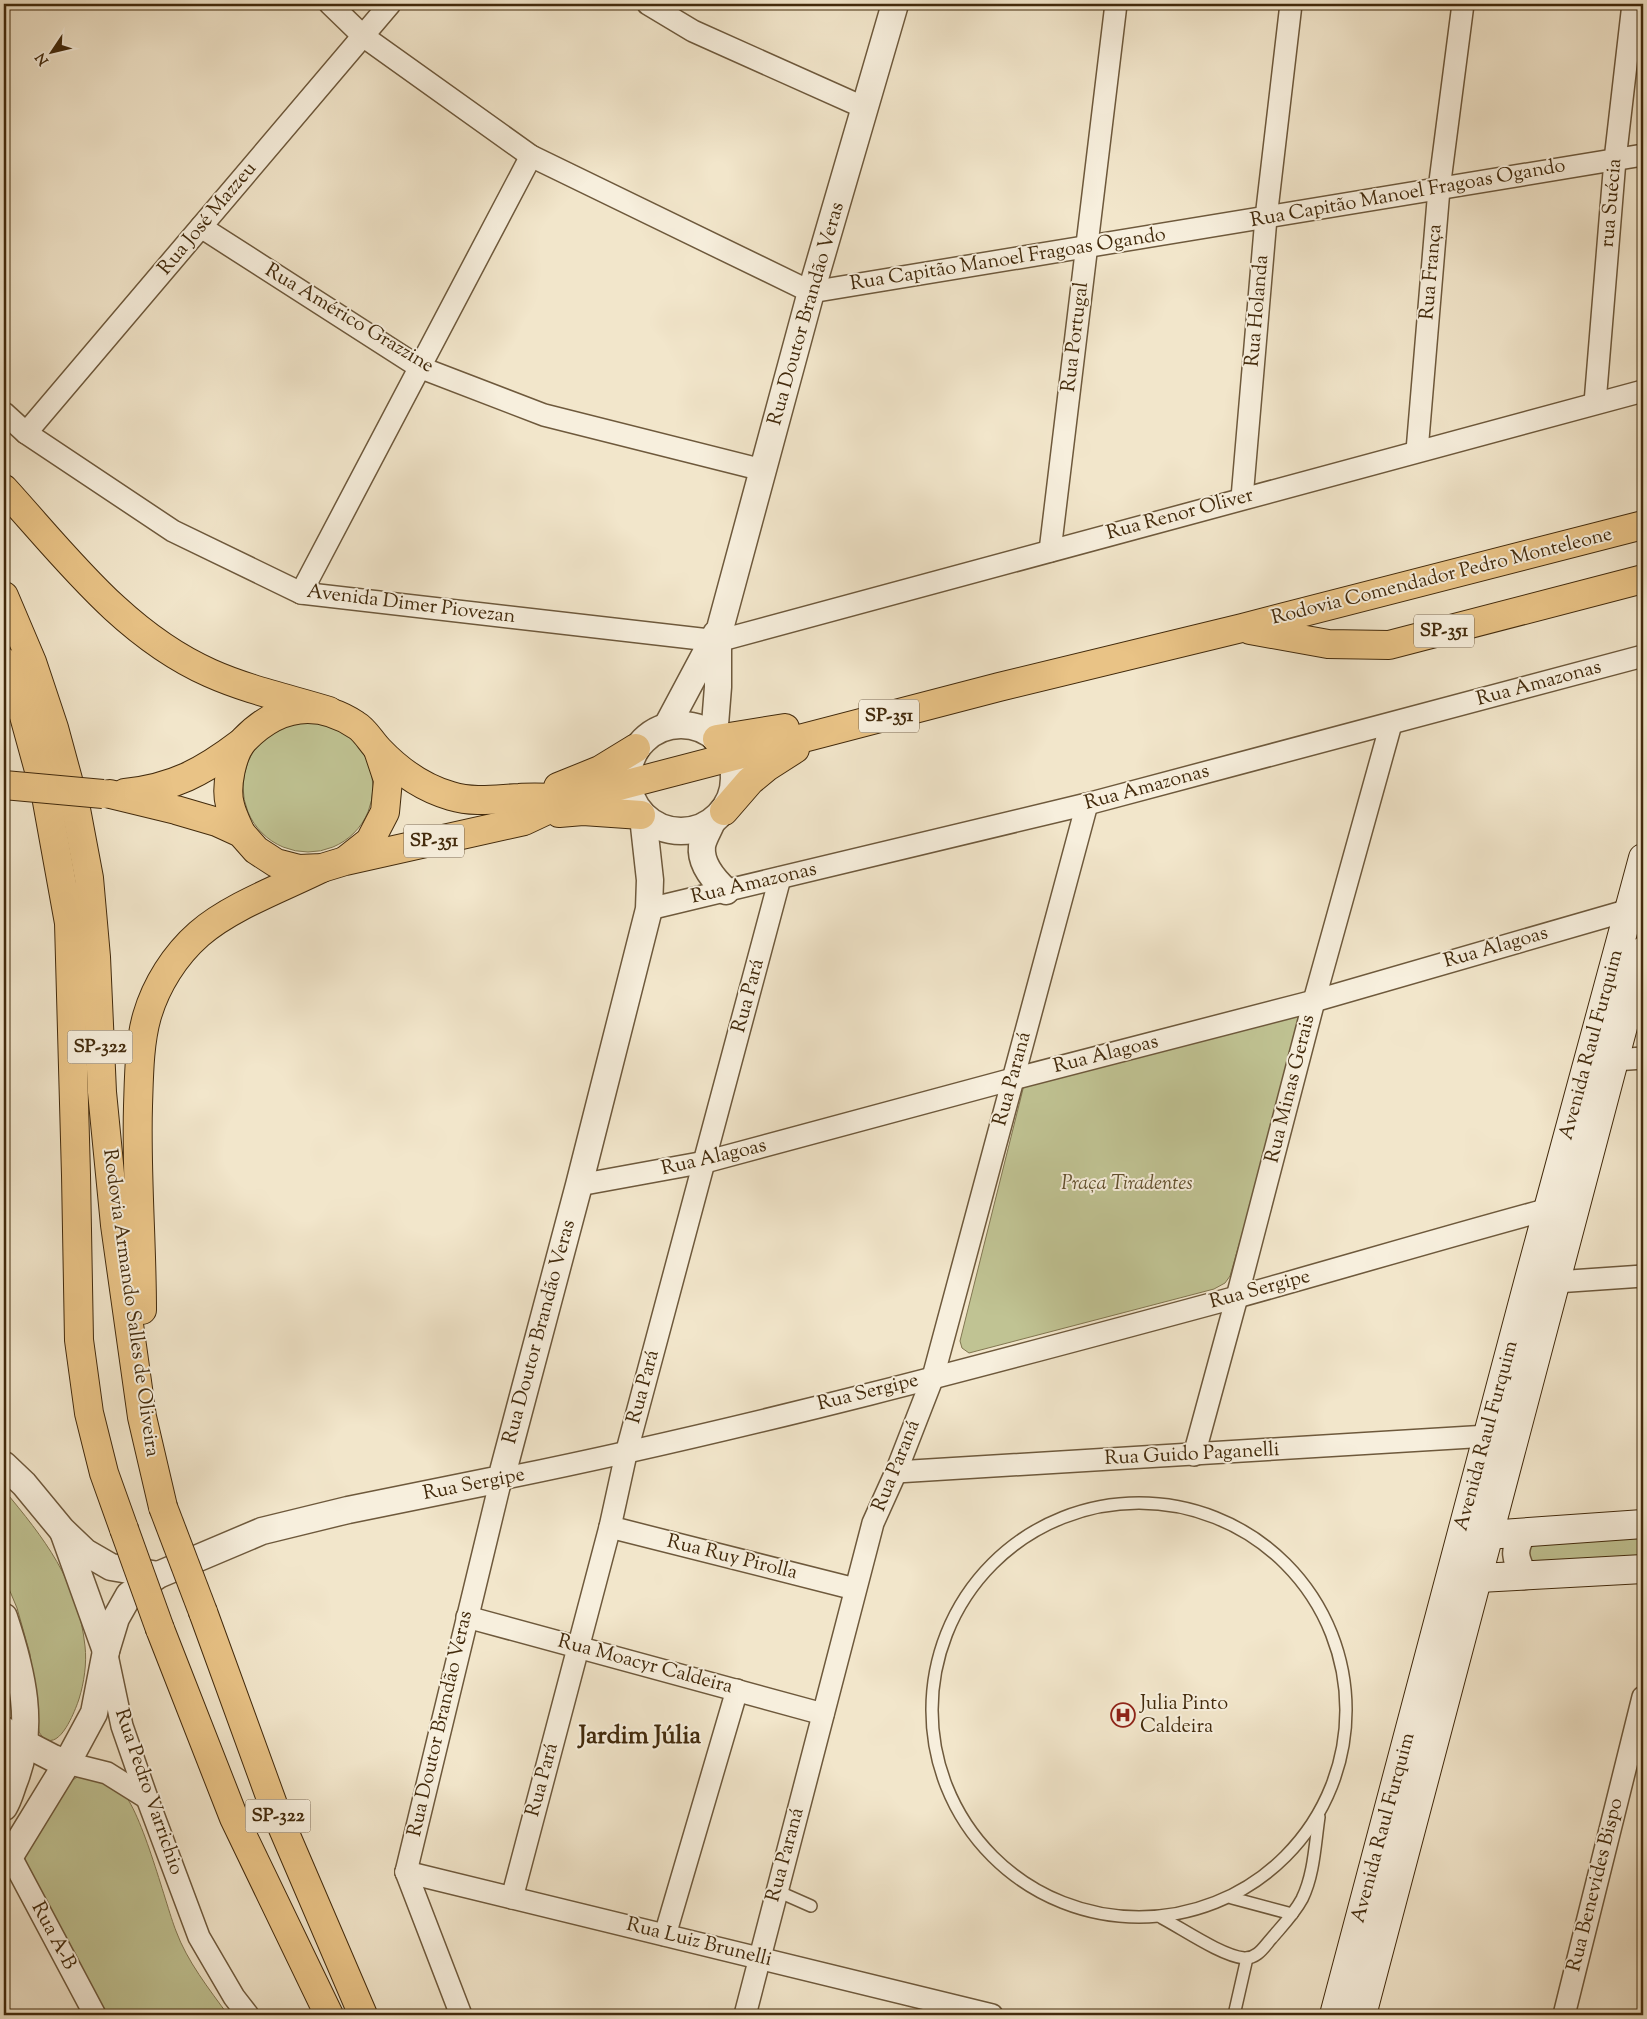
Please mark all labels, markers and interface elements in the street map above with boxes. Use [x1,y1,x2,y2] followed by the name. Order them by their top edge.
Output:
[28,28,78,78] north arrow
[32,48,54,69] text: N
[1248,152,1568,236] street label: Rua Capitão Manoel Fragoas Ogando
[152,155,265,282] street label: Rua José Mazzeu
[1594,157,1630,249] street label: rua Suécia
[761,199,853,429] street label: Rua Doutor Brandão Veras
[848,221,1168,299] street label: Rua Capitão Manoel Fragoas Ogando
[1413,223,1451,321] street label: Rua França
[1239,254,1277,368] street label: Rua Holanda
[259,257,439,381] street label: Rua Américo Grazzine
[1055,280,1097,394] street label: Rua Portugal
[1103,481,1257,549] street label: Rua Renor Oliver
[1268,521,1616,633] street label: Rodovia Comendador Pedro Monteleone
[305,578,517,632] street label: Avenida Dimer Piovezan
[1414,614,1474,648] road number: SP-351
[1473,653,1605,715] street label: Rua Amazonas
[859,699,919,732] road number: SP-351
[1081,757,1213,819] street label: Rua Amazonas
[404,824,464,858] road number: SP-351
[688,855,820,913] street label: Rua Amazonas
[1440,919,1552,977] street label: Rua Alagoas
[1553,946,1631,1143] street label: Avenida Raul Furquim
[725,956,773,1036] street label: Rua Pará
[1259,1012,1323,1166] street label: Rua Minas Gerais
[1050,1028,1162,1082] street label: Rua Alagoas
[987,1029,1039,1129] street label: Rua Paraná
[68,1030,132,1064] road number: SP-322
[658,1132,770,1184] street label: Rua Alagoas
[94,1147,166,1459] street label: Rodovia Armando Salles de Oliveira
[1061,1170,1193,1199] park label: Praça Tiradentes
[496,1217,584,1447] street label: Rua Doutor Brandão Veras
[1206,1263,1314,1317] street label: Rua Sergipe
[1448,1337,1526,1534] street label: Avenida Raul Furquim
[620,1347,668,1427] street label: Rua Pará
[814,1366,922,1420] street label: Rua Sergipe
[865,1416,929,1516] street label: Rua Paraná
[1104,1436,1281,1474] street label: Rua Guido Paganelli
[421,1461,527,1509] street label: Rua Sergipe
[664,1528,800,1588] street label: Rua Ruy Pirolla
[401,1608,481,1840] street label: Rua Doutor Brandão Veras
[554,1628,736,1702] street label: Rua Moacyr Caldeira
[1139,1690,1228,1742] place label: Julia Pinto Caldeira
[1110,1702,1136,1728] hospital icon: Julia Pinto Caldeira
[106,1705,190,1879] street label: Rua Pedro Varrichio
[577,1719,702,1755] district label: Jardim Júlia
[1345,1729,1423,1926] street label: Avenida Raul Furquim
[519,1740,567,1820] street label: Rua Pará
[1560,1795,1632,1975] street label: Rua Benevides Bispo
[246,1800,310,1832] road number: SP-322
[760,1805,812,1905] street label: Rua Paraná
[23,1897,83,1976] street label: Rua A-B
[623,1911,775,1975] street label: Rua Luiz Brunelli

